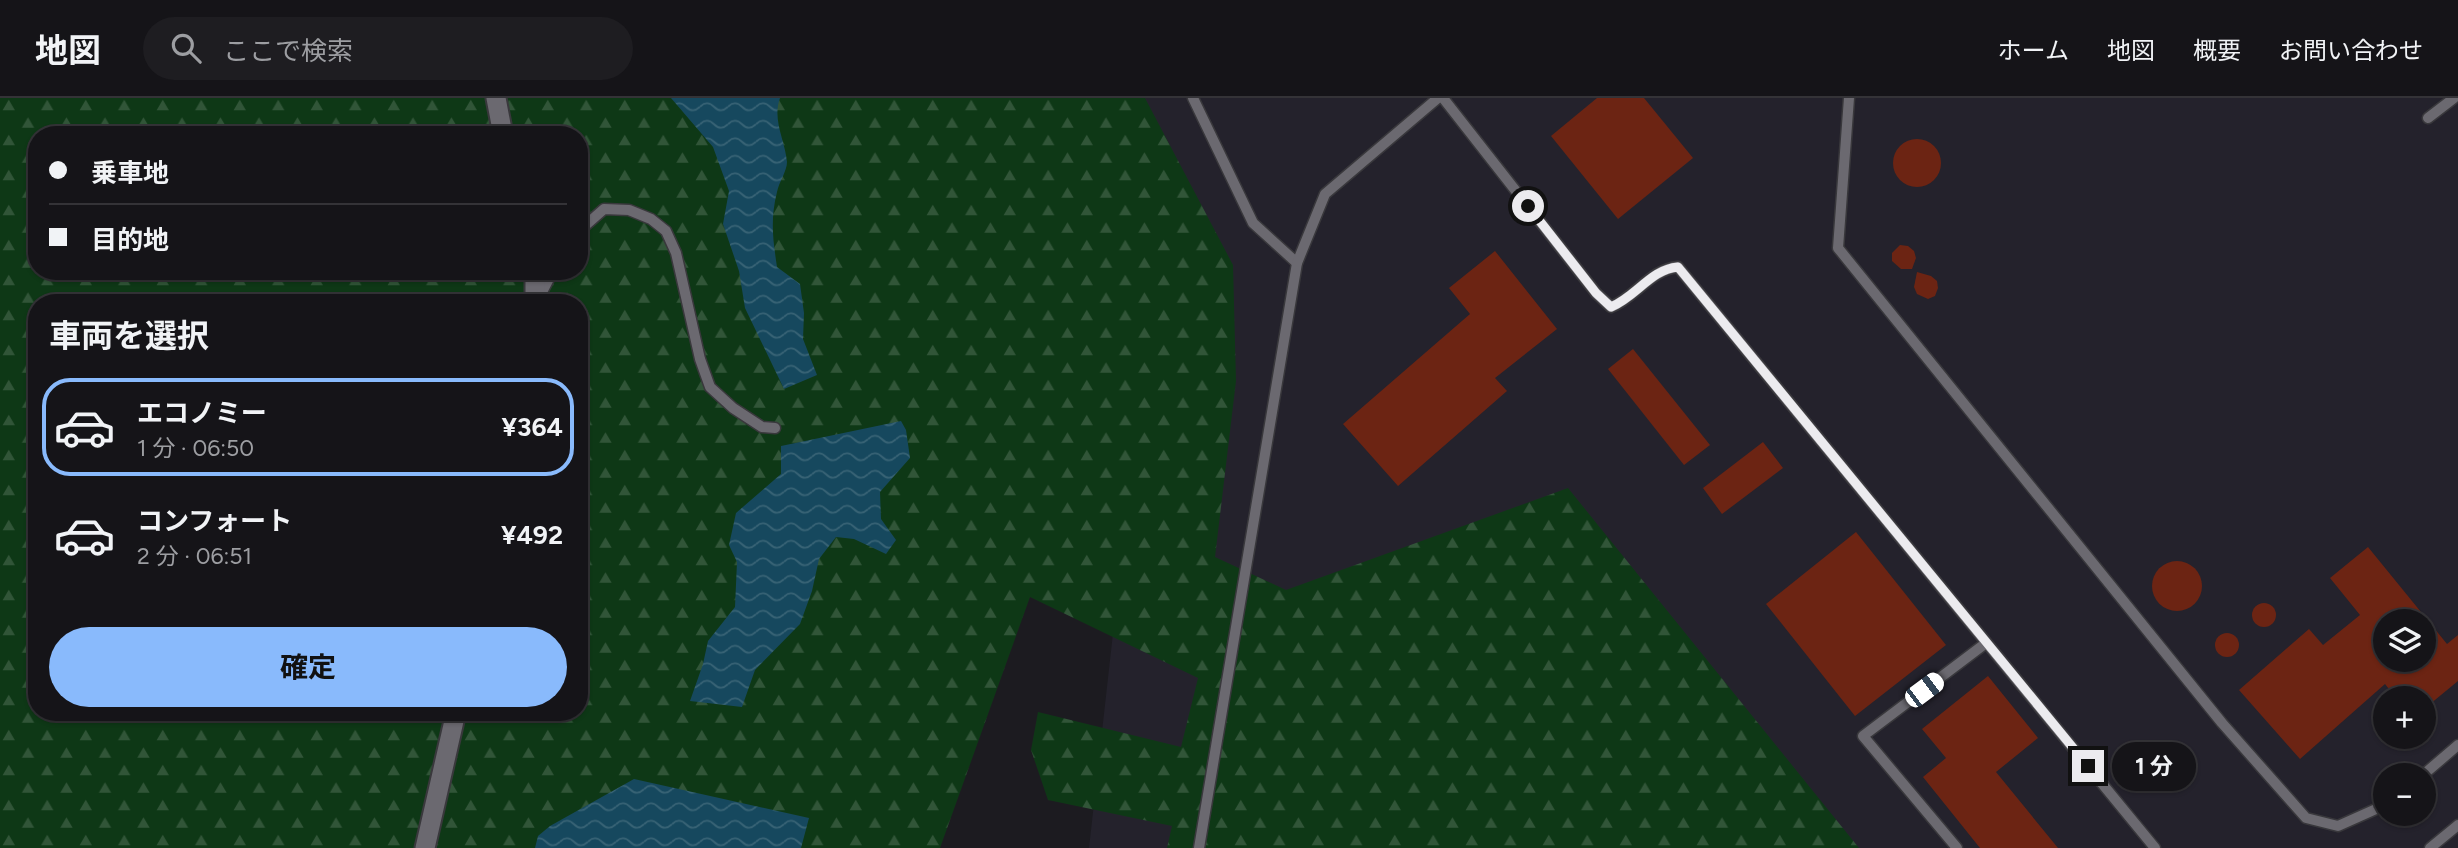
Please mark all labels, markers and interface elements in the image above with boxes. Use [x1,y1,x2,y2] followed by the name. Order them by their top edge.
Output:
[143,17,633,80] search box
[167,29,205,67] icon: search
[35,31,101,70] text: 地図
[223,35,353,67] text: ここで検索
[1998,36,2069,65] text: ホーム
[2107,36,2155,65] text: 地図
[2193,36,2241,65] text: 概要
[2279,36,2423,65] text: お問い合わせ
[91,157,169,189] text: 乗車地
[1512,190,1544,222] route start
[91,224,169,256] text: 目的地
[49,317,209,355] text: 車両を選択
[53,396,116,459] icon: car
[137,397,267,429] text: エコノミー
[502,411,563,443] text: ¥364
[137,434,254,462] text: 1 分 · 06:50
[53,504,116,567] icon: car
[137,505,292,537] text: コンフォート
[501,519,563,551] text: ¥492
[137,542,252,570] text: 2 分 · 06:51
[2373,609,2436,826] map controls
[2373,609,2436,672] button: layers
[49,627,567,707] button: 確定
[1901,669,1948,711] car
[2373,686,2436,749] button: +
[2112,742,2196,790] callout: 1 分
[2072,750,2104,782] route end
[2135,752,2173,780] text: 1 分
[2373,763,2436,826] button: −

